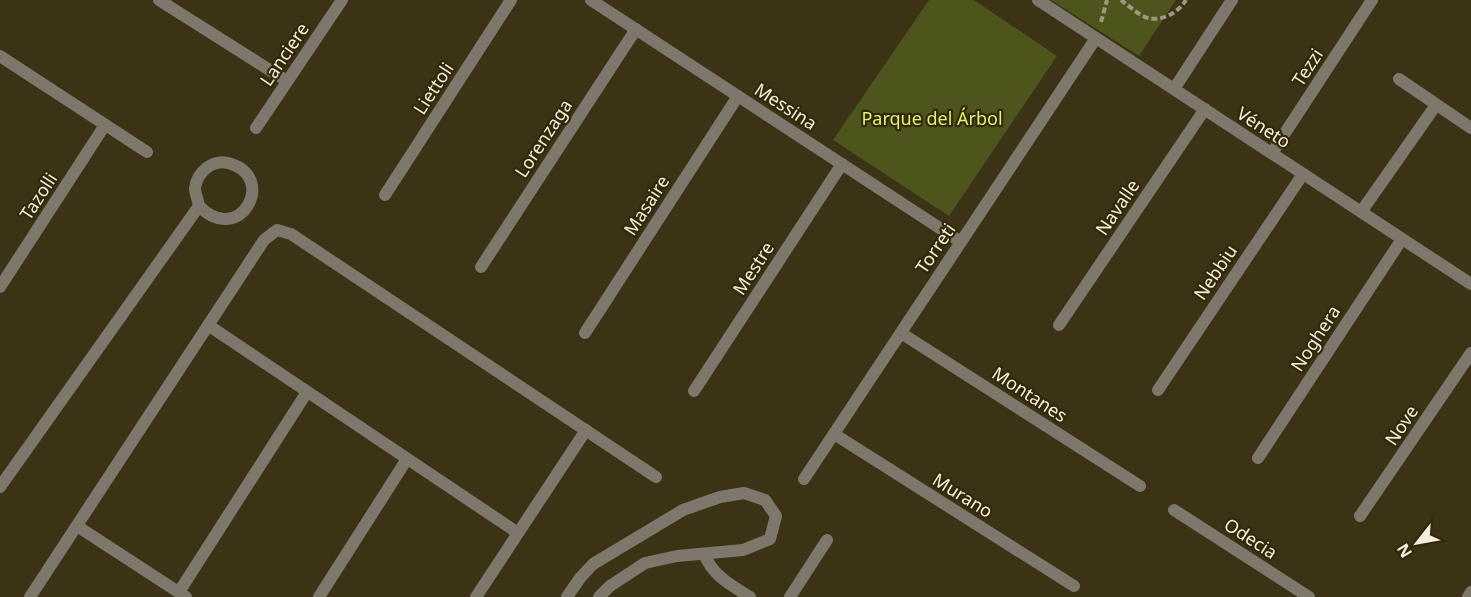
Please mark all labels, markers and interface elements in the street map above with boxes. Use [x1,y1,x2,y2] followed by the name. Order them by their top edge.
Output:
[254,18,314,90] street label: Lanciere
[1286,44,1328,90] street label: Tezzi
[407,57,459,119] street label: Liettoli
[750,77,822,135] street label: Messina
[509,94,577,182] street label: Lorenzaga
[1233,101,1295,153] street label: Véneto
[861,106,1003,130] park label: Parque del Árbol
[14,168,62,224] street label: Tazolli
[618,170,674,240] street label: Masaire
[1090,174,1144,240] street label: Navalle
[910,218,960,278] street label: Torreti
[727,237,779,299] street label: Mestre
[1188,240,1242,304] street label: Nebbiu
[1285,300,1345,376] street label: Noghera
[988,361,1072,427] street label: Montanes
[1379,400,1423,450] street label: Nove
[928,467,998,523] street label: Murano
[1220,512,1282,564] street label: Odecia
[1387,513,1447,573] north arrow
[1391,539,1417,562] text: N

